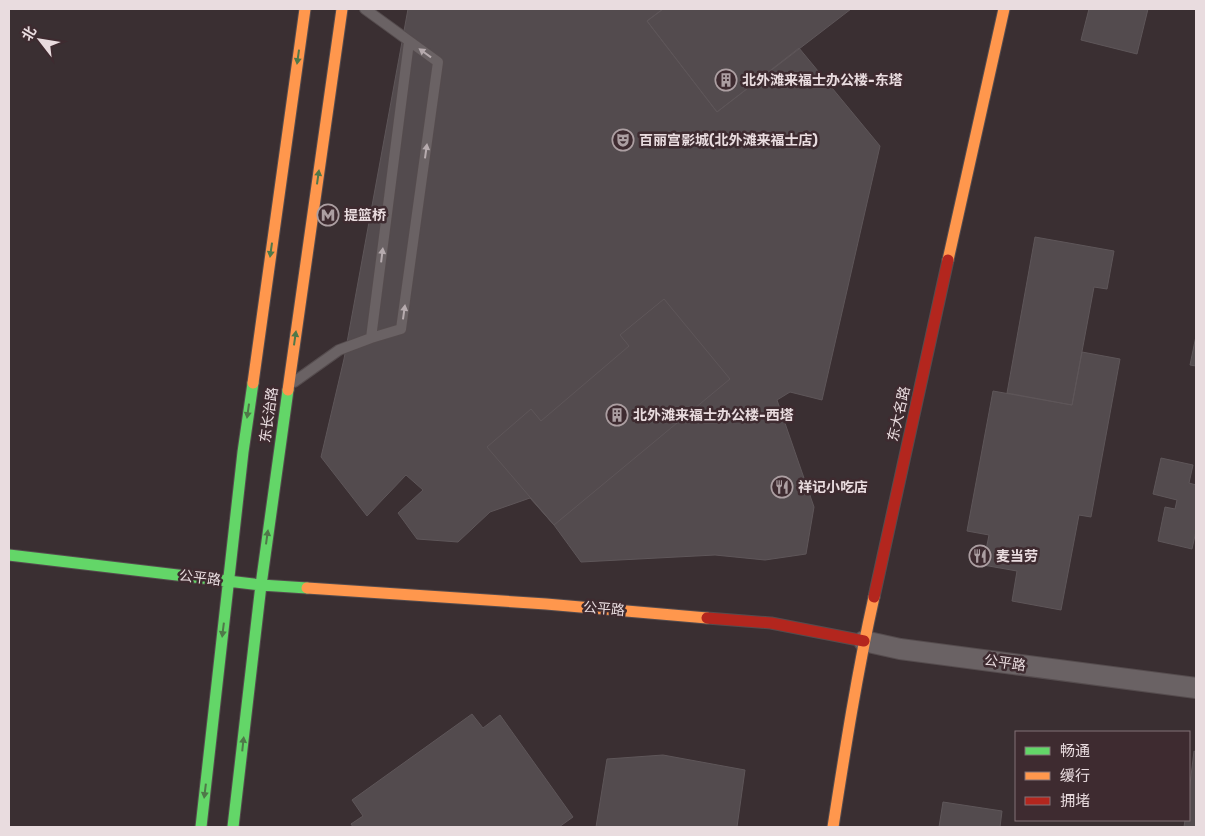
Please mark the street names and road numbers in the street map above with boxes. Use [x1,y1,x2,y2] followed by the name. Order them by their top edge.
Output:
[884,385,914,443] street label: 东大名路
[257,386,281,444] street label: 东长治路
[178,567,222,589] street label: 公平路
[582,599,626,619] street label: 公平路
[983,652,1027,674] street label: 公平路

